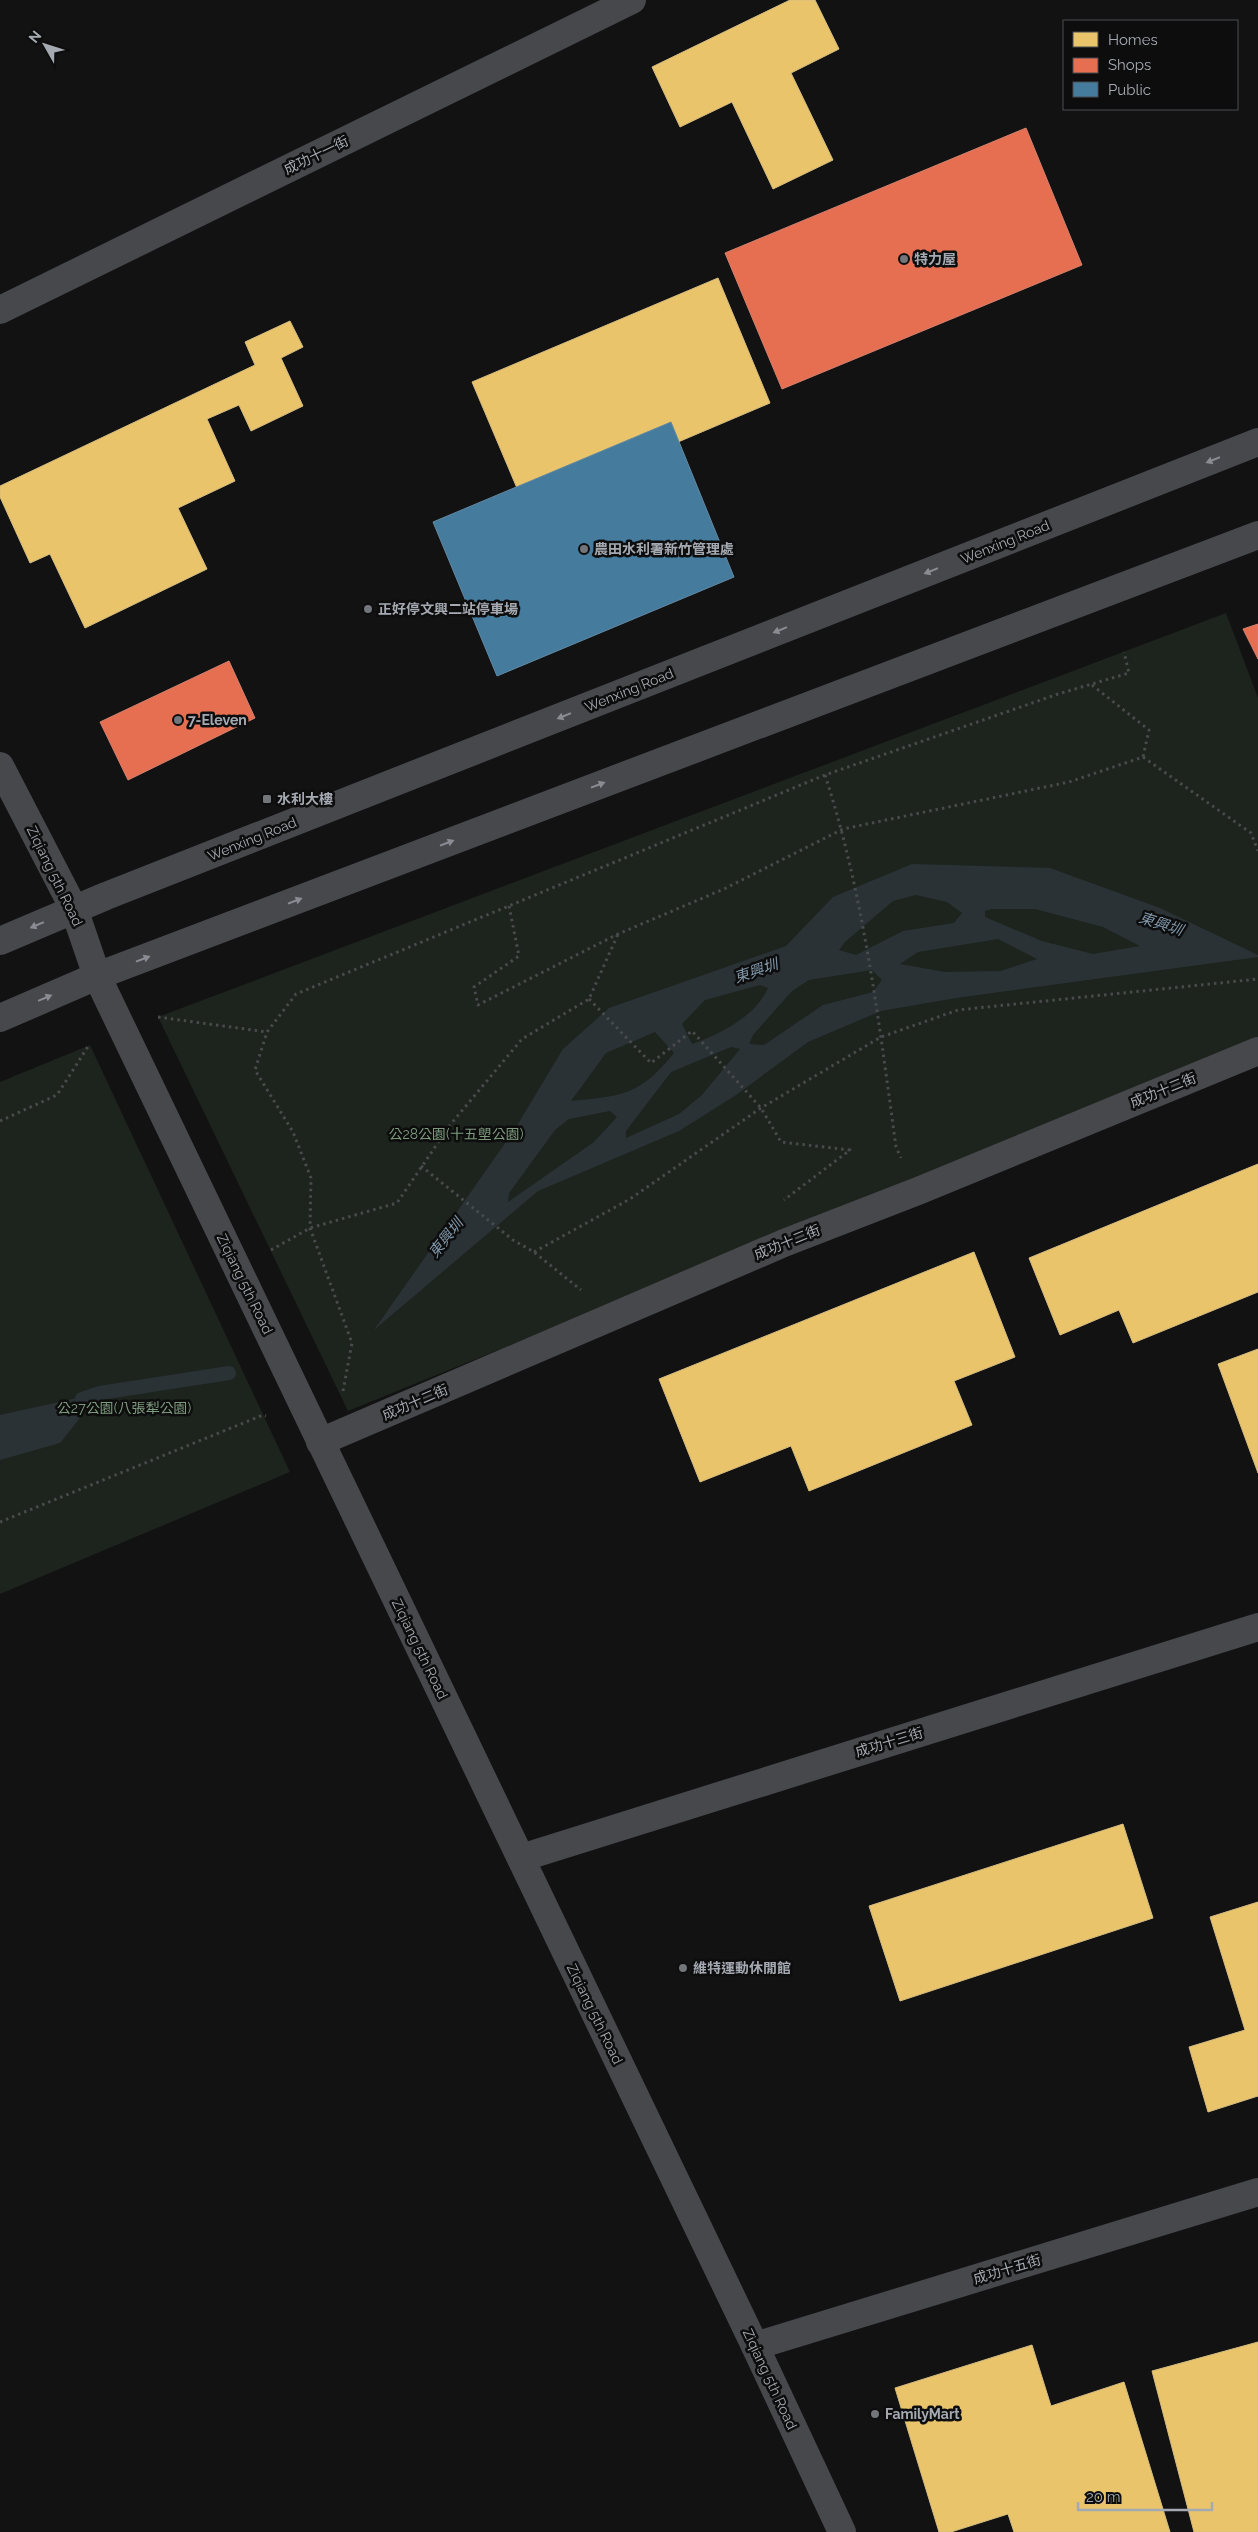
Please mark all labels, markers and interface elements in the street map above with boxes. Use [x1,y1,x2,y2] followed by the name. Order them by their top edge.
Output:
[20,20,70,70] north arrow
[1063,20,1238,110] legend
[25,28,44,46] text: N
[1108,31,1158,49] text: Homes
[1108,56,1151,74] text: Shops
[1108,81,1151,99] text: Public
[281,132,351,178] street label: 成功十一街
[914,251,956,267] place label: 特力屋
[898,253,910,265] marker: 特力屋
[1205,456,1220,464] one-way arrow
[958,517,1052,567] street label: Wenxing Road
[594,541,734,557] place label: 農田水利署新竹管理處
[578,543,590,555] marker: 農田水利署新竹管理處
[923,567,938,575] one-way arrow
[378,601,518,617] place label: 正好停文興二站停車場
[362,603,374,615] marker: 正好停文興二站停車場
[773,627,787,635] one-way arrow
[582,665,676,715] street label: Wenxing Road
[188,712,247,728] place label: 7-Eleven
[556,712,571,720] one-way arrow
[172,714,184,726] marker: 7-Eleven
[591,781,606,789] one-way arrow
[277,791,333,807] place label: 水利大樓
[261,793,273,805] marker: 水利大樓
[205,814,299,864] street label: Wenxing Road
[24,823,86,929] street label: Ziqiang 5th Road
[439,839,454,846] one-way arrow
[287,897,302,904] one-way arrow
[1137,908,1187,940] water label: 東興圳
[30,922,44,930] one-way arrow
[136,955,151,963] one-way arrow
[732,955,782,987] water label: 東興圳
[38,994,52,1002] one-way arrow
[1128,1069,1198,1111] street label: 成功十二街
[388,1126,524,1142] park label: 公28公園(十五塱公園)
[425,1213,468,1261] water label: 東興圳
[752,1221,822,1263] street label: 成功十二街
[214,1231,276,1337] street label: Ziqiang 5th Road
[380,1381,450,1423] street label: 成功十二街
[57,1400,191,1416] park label: 公27公園(八張犁公園)
[389,1596,451,1702] street label: Ziqiang 5th Road
[853,1724,925,1760] street label: 成功十三街
[693,1960,791,1976] place label: 維特運動休閒館
[564,1961,626,2067] street label: Ziqiang 5th Road
[677,1962,689,1974] marker: 維特運動休閒館
[971,2251,1043,2287] street label: 成功十五街
[740,2326,800,2432] street label: Ziqiang 5th Road
[885,2406,960,2422] place label: FamilyMart
[869,2408,881,2420] marker: FamilyMart
[1078,2480,1212,2512] scale bar
[1086,2488,1121,2506] text: 20 m

